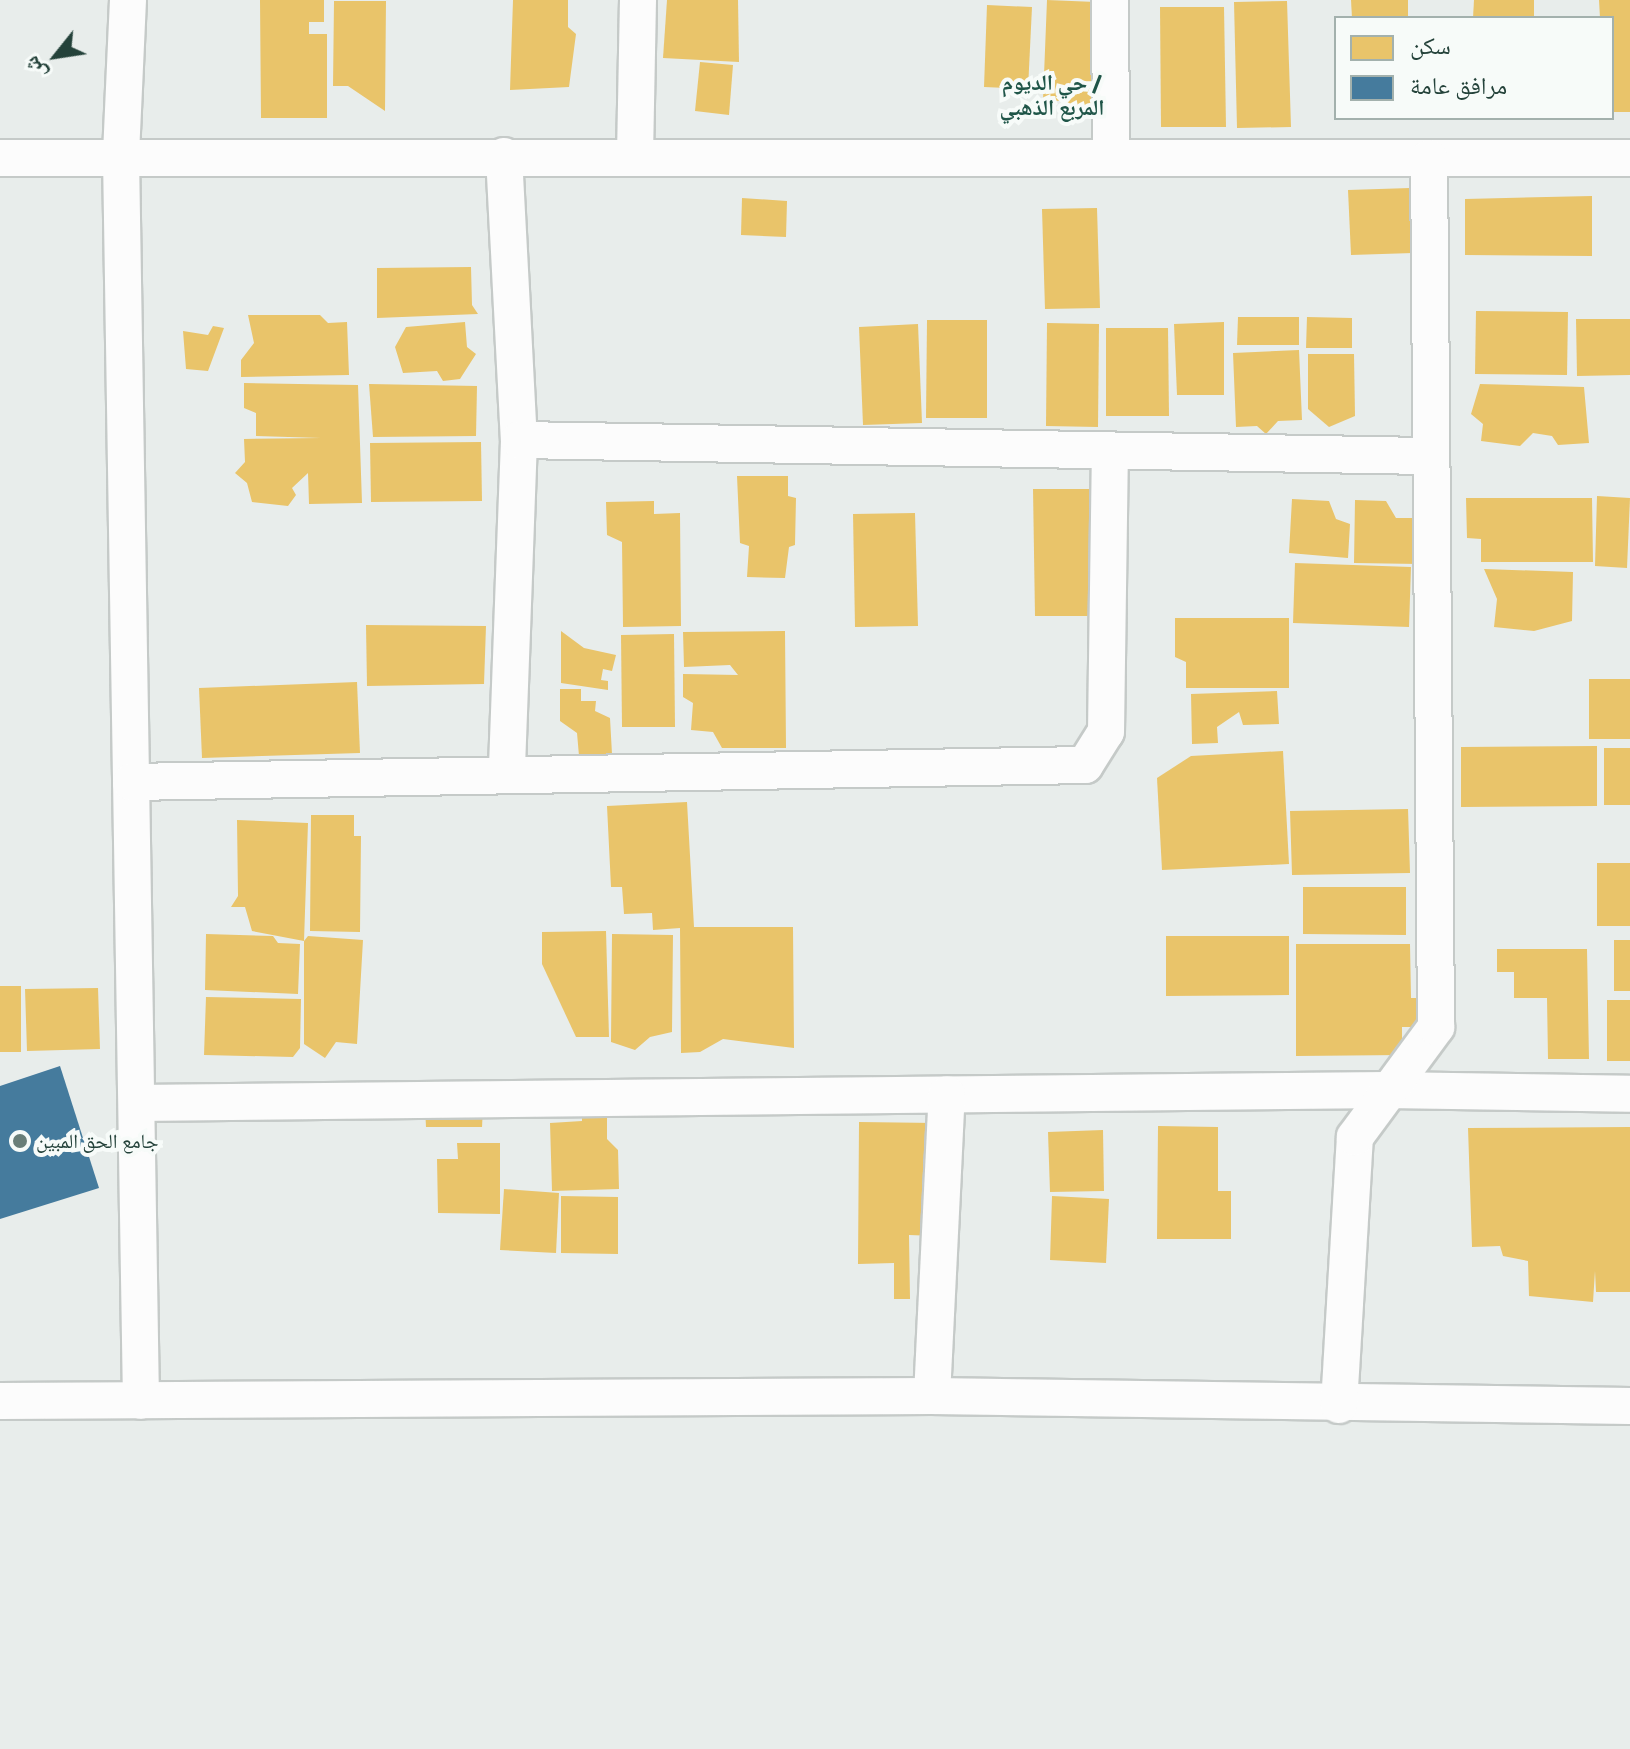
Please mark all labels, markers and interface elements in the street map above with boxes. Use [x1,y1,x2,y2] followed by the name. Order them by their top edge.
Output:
[16,16,96,96] north arrow
[1334,16,1614,120] legend
[1410,31,1451,61] text: سكن
[17,51,52,85] text: ش
[1000,69,1104,120] district label: حي الديوم / المربع الذهبي
[1410,71,1507,101] text: مرافق عامة
[36,1129,158,1153] place label: جامع الحق المبين
[11,1132,29,1150] marker: جامع الحق المبين

